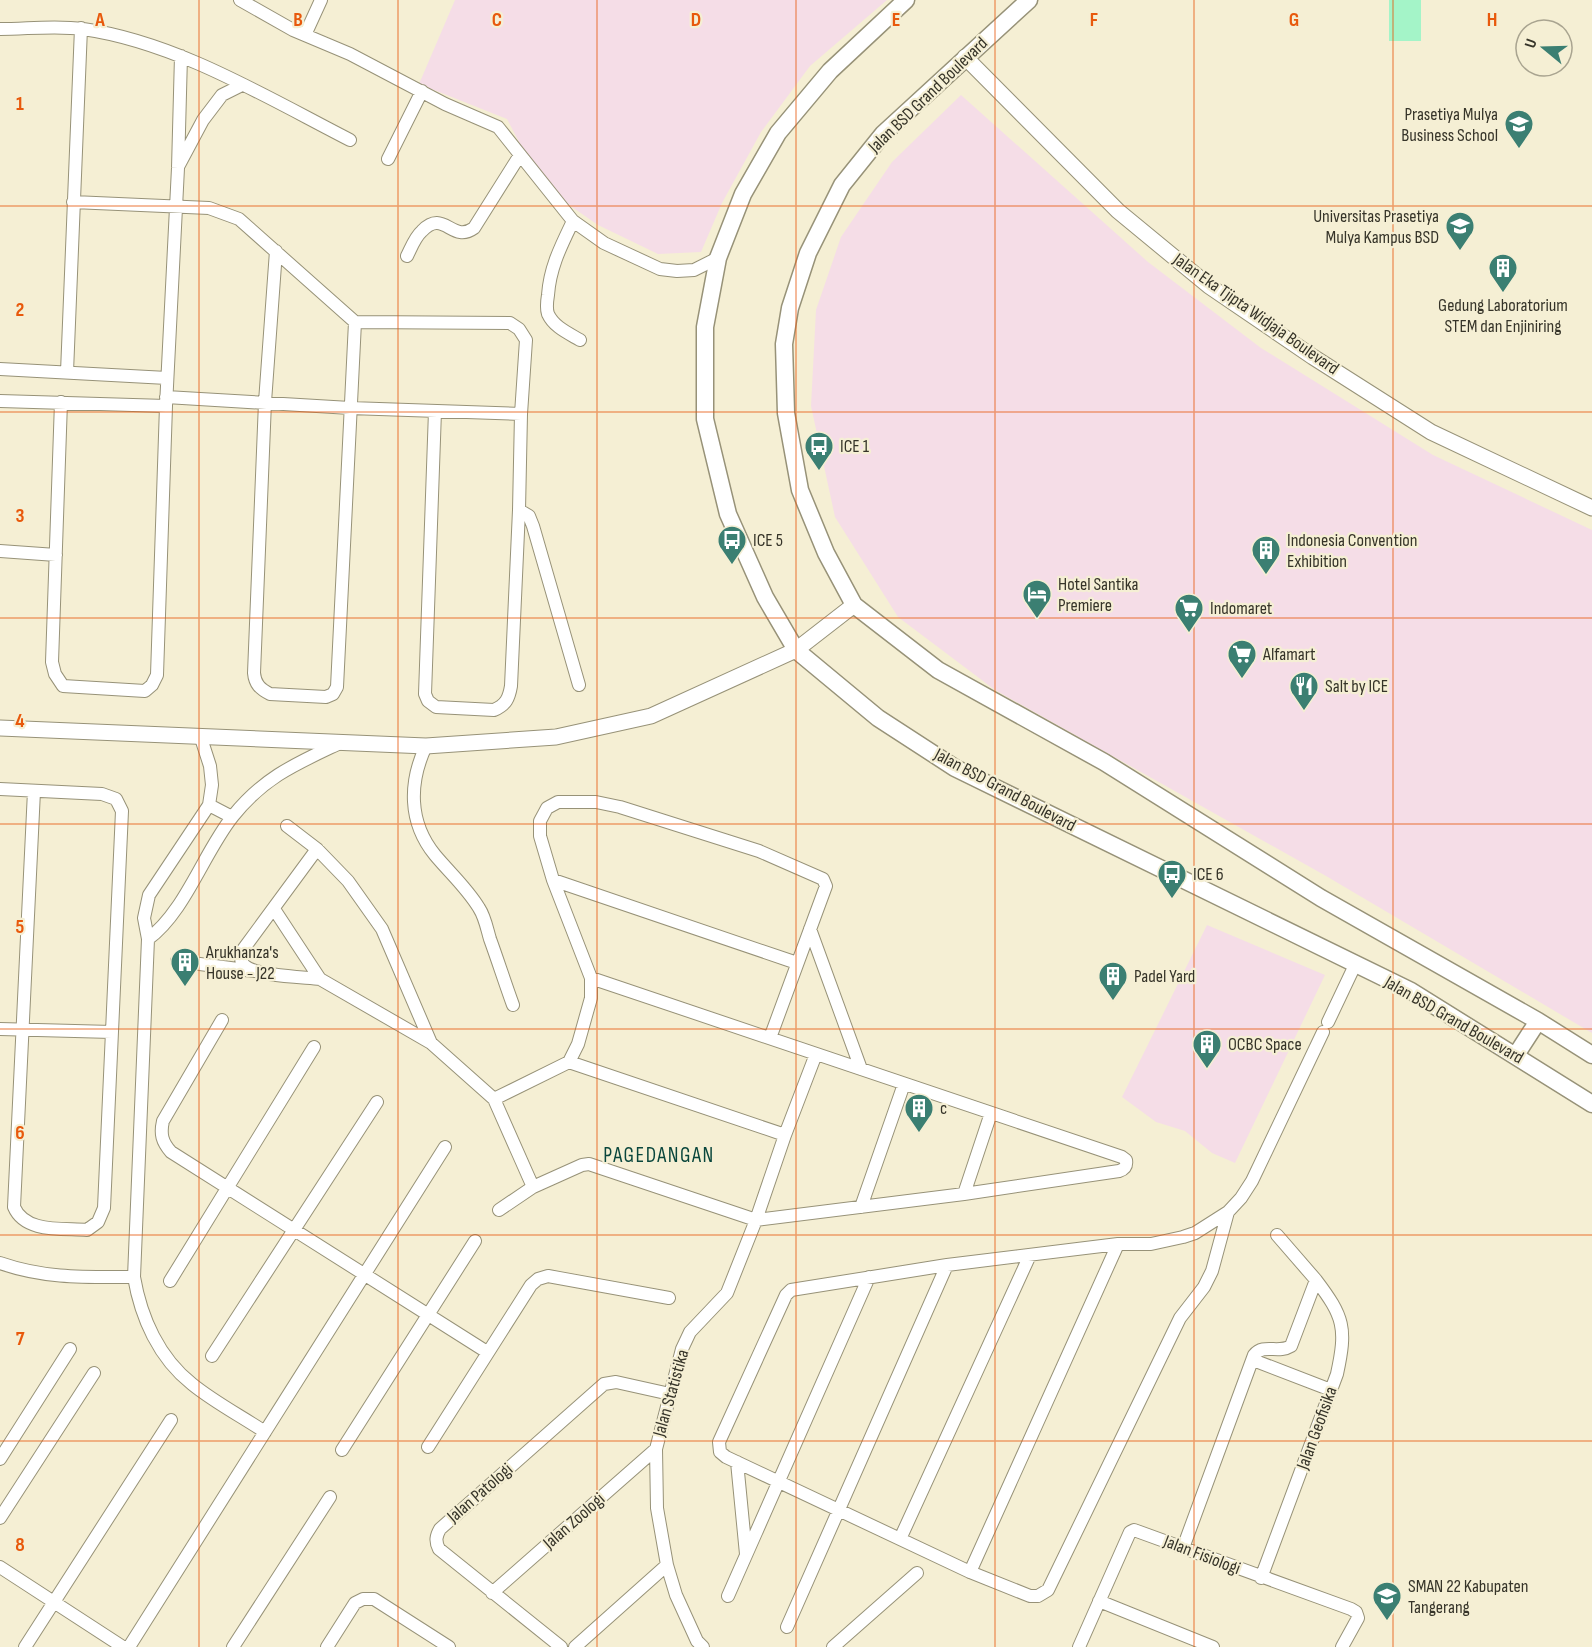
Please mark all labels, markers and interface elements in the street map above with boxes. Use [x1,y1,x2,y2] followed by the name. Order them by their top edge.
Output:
[94,8,105,32] text: A
[293,8,303,32] text: B
[492,8,502,32] text: C
[691,8,701,32] text: D
[892,8,900,32] text: E
[1090,8,1098,32] text: F
[1289,8,1299,32] text: G
[1487,8,1497,32] text: H
[1514,18,1574,78] north arrow
[863,33,992,158] street label: Jalan BSD Grand Boulevard
[1521,37,1542,51] text: U
[16,92,24,116] text: 1
[1401,104,1498,146] place label: Prasetiya Mulya Business School
[1503,108,1535,150] school or university icon: Prasetiya Mulya Business School
[1313,206,1439,248] place label: Universitas Prasetiya Mulya Kampus BSD
[1444,210,1476,252] school or university icon: Universitas Prasetiya Mulya Kampus BSD
[1168,248,1343,379] street label: Jalan Eka Tjipta Widjaja Boulevard
[1487,252,1519,294] building icon: Gedung Laboratorium STEM dan Enjiniring
[1438,295,1568,337] place label: Gedung Laboratorium STEM dan Enjiniring
[16,298,24,322] text: 2
[803,430,835,472] bus stop icon: ICE 1
[840,436,870,457] place label: ICE 1
[16,504,25,528] text: 3
[716,524,748,566] bus stop icon: ICE 5
[753,530,783,551] place label: ICE 5
[1287,530,1417,572] place label: Indonesia Convention Exhibition
[1250,534,1282,576] building icon: Indonesia Convention Exhibition
[1058,574,1139,616] place label: Hotel Santika Premiere
[1021,578,1053,620] hotel icon: Hotel Santika Premiere
[1173,592,1205,634] supermarket icon: Indomaret
[1210,598,1273,619] place label: Indomaret
[1226,638,1258,680] supermarket icon: Alfamart
[1262,644,1316,665] place label: Alfamart
[1288,670,1320,712] restaurant icon: Salt by ICE
[1325,676,1388,697] place label: Salt by ICE
[15,709,25,733] text: 4
[930,743,1079,836] street label: Jalan BSD Grand Boulevard
[1156,858,1188,900] bus stop icon: ICE 6
[1193,864,1224,885] place label: ICE 6
[16,915,25,939] text: 5
[205,942,279,984] place label: Arukhanza's House - J22
[169,946,201,988] building icon: Arukhanza's House - J22
[1097,960,1129,1002] building icon: Padel Yard
[1134,966,1195,987] place label: Padel Yard
[1380,971,1527,1068] street label: Jalan BSD Grand Boulevard
[1191,1028,1223,1070] building icon: OCBC Space
[1228,1034,1302,1055] place label: OCBC Space
[903,1092,935,1134] building icon: c
[940,1098,947,1119] place label: c
[15,1121,25,1145] text: 6
[603,1143,715,1168] district label: PAGEDANGAN
[16,1327,25,1351] text: 7
[648,1347,693,1440] street label: Jalan Statistika
[1292,1384,1342,1473] street label: Jalan Geofisika
[442,1459,517,1528] street label: Jalan Patologi
[538,1489,609,1554] street label: Jalan Zoologi
[1160,1530,1243,1579] street label: Jalan Fisiologi
[15,1533,25,1557] text: 8
[1408,1576,1528,1618] place label: SMAN 22 Kabupaten Tangerang
[1371,1580,1403,1622] school or university icon: SMAN 22 Kabupaten Tangerang

